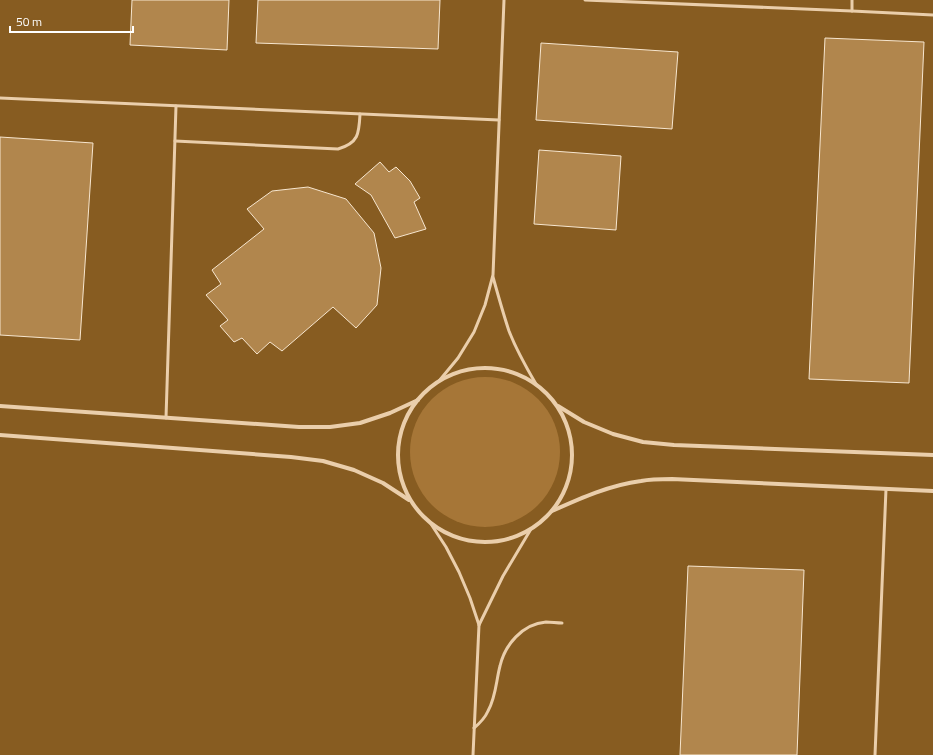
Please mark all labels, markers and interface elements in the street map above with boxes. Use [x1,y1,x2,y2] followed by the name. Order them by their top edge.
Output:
[10,8,133,34] scale bar
[16,12,42,31] text: 50 m

